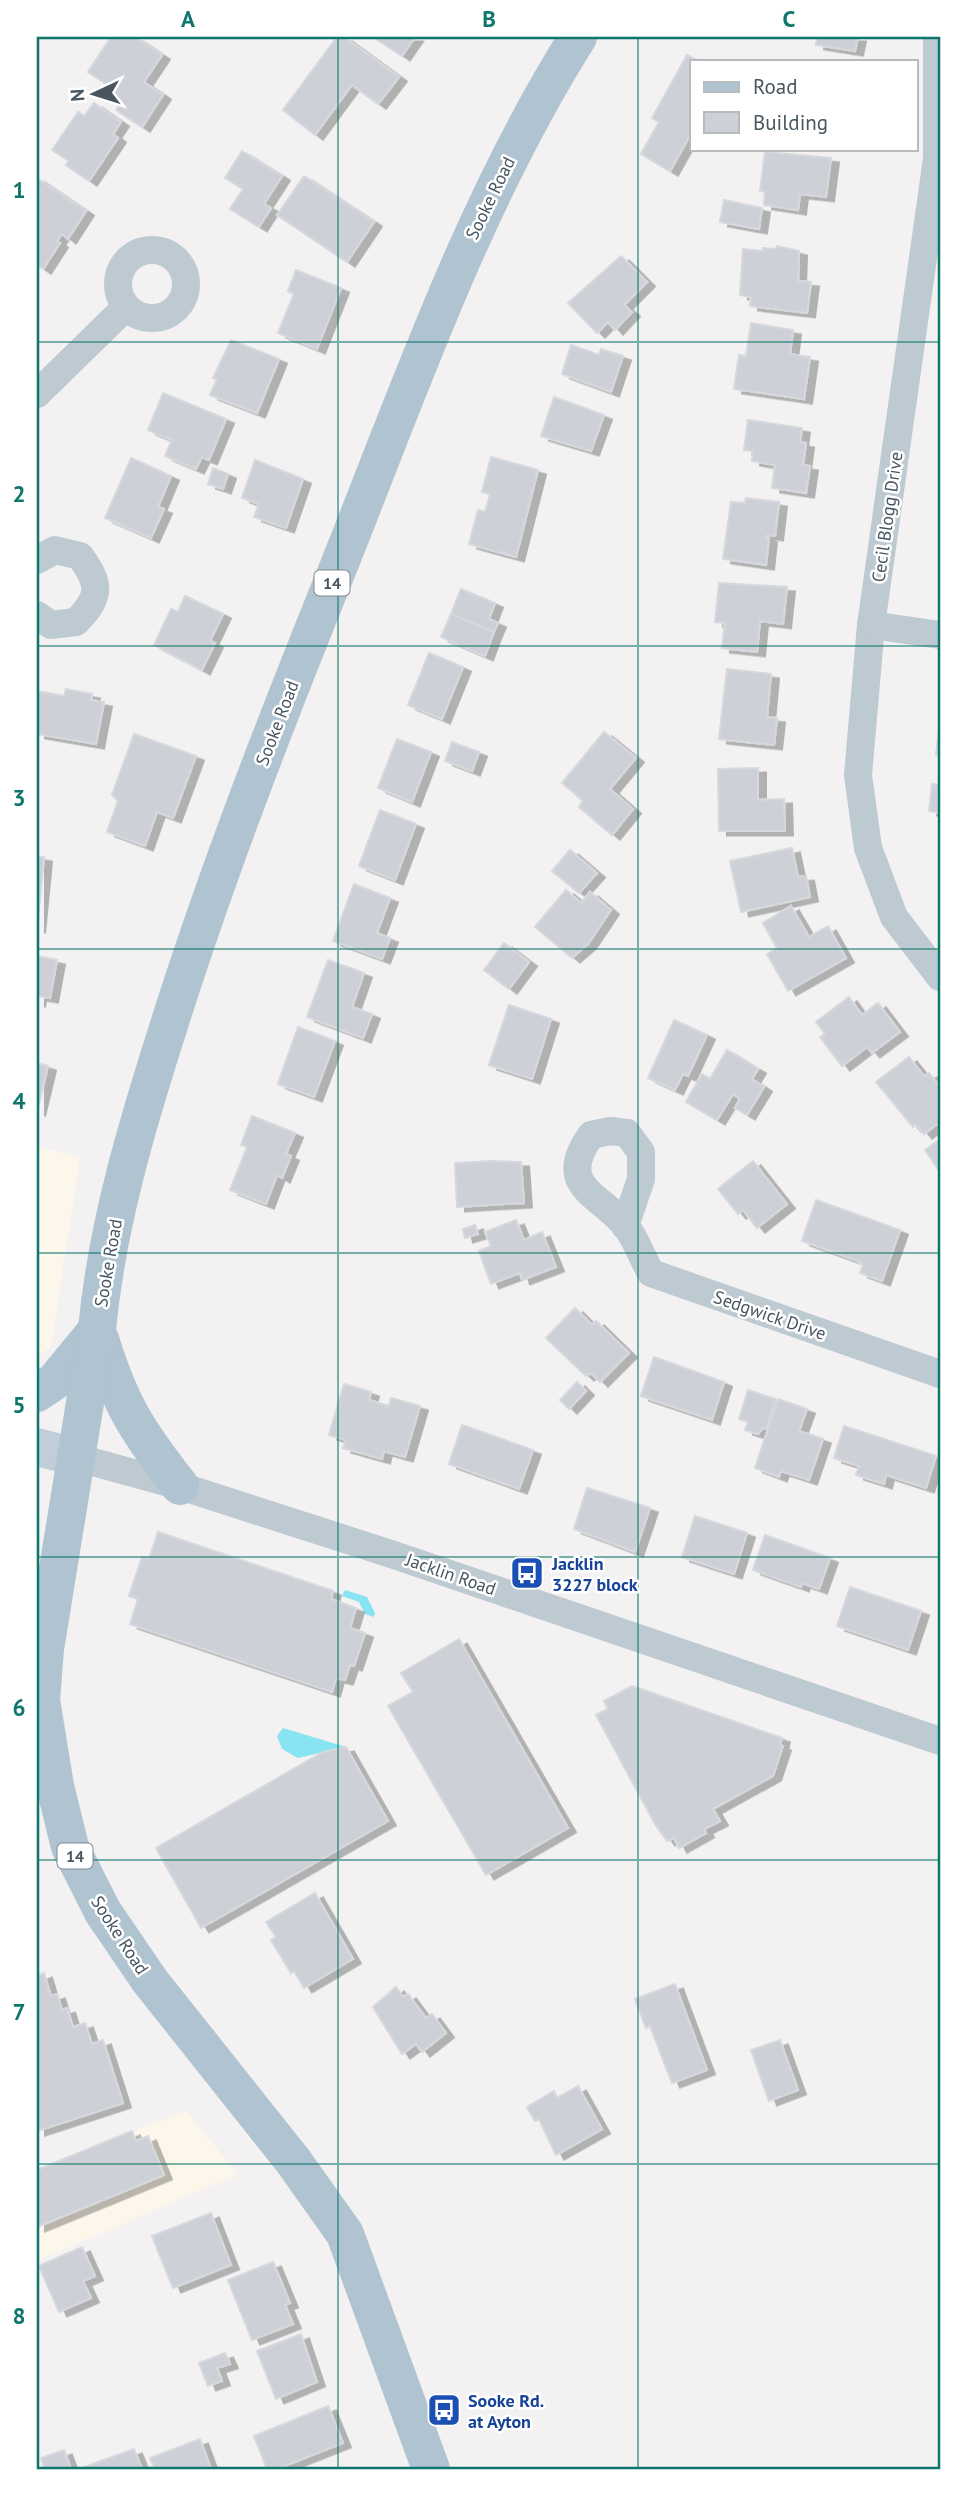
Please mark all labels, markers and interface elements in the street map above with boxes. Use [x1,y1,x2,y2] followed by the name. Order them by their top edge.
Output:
[181,4,195,33] text: A
[482,4,496,33] text: B
[783,4,796,33] text: C
[60,60,130,130] north arrow
[690,60,918,150] legend
[753,73,797,100] text: Road
[65,88,89,102] text: N
[753,109,828,136] text: Building
[460,153,520,243] street label: Sooke Road
[12,175,26,204] text: 1
[866,450,908,584] street label: Cecil Blogg Drive
[12,479,26,508] text: 2
[314,570,350,596] road number: 14
[250,677,304,769] street label: Sooke Road
[12,783,26,812] text: 3
[12,1086,26,1115] text: 4
[89,1217,127,1309] street label: Sooke Road
[711,1285,829,1345] street label: Sedgwick Drive
[12,1390,26,1419] text: 5
[402,1548,499,1600] street label: Jacklin Road
[551,1552,638,1596] place label: Jacklin 3227 block
[508,1554,546,1592] bus stop icon: Jacklin 3227 block
[12,1693,26,1722] text: 6
[57,1844,92,1868] road number: 14
[86,1891,154,1979] street label: Sooke Road
[12,1997,26,2026] text: 7
[12,2301,26,2330] text: 8
[468,2389,544,2433] place label: Sooke Rd. at Ayton
[425,2391,463,2429] bus stop icon: Sooke Rd. at Ayton

